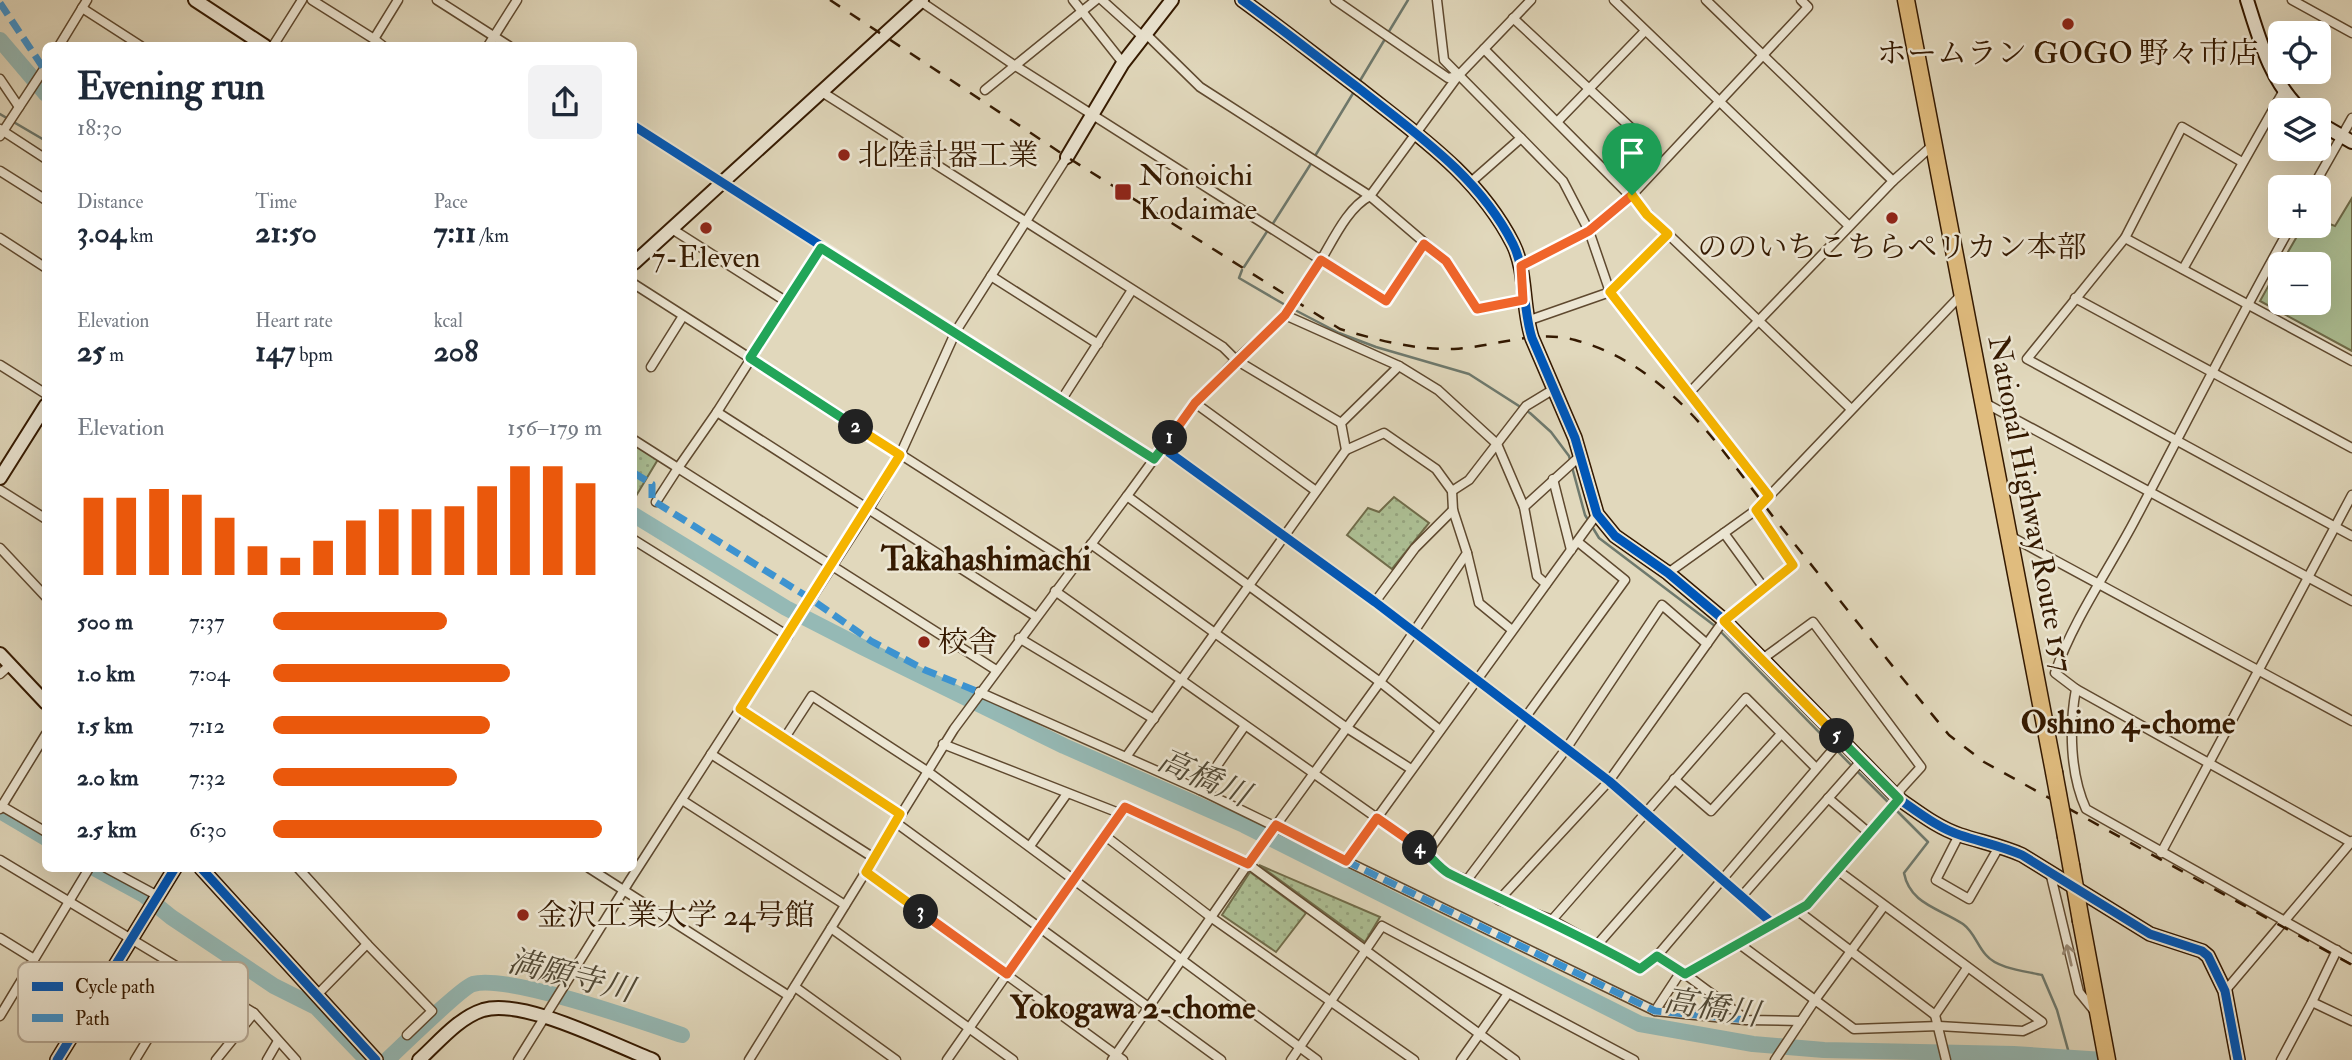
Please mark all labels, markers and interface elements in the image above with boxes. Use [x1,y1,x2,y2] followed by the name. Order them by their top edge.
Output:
[2060,16,2076,32] marker: ホームラン GOGO 野々市店
[2268,21,2331,315] map controls
[2268,21,2331,84] button: locate
[1877,35,2259,72] place label: ホームラン GOGO 野々市店
[77,63,265,111] text: Evening run
[528,65,602,139] button: share
[2268,98,2331,161] button: layers
[77,113,122,142] text: 18:30
[1602,123,1662,195] pin
[1613,134,1651,172] icon: arrive
[858,137,1038,174] place label: 北陸計器工業
[836,147,852,163] marker: 北陸計器工業
[1139,157,1257,228] place label: Nonoichi Kodaimae
[2268,175,2331,238] button: +
[1113,182,1133,202] marker: Nonoichi Kodaimae
[77,190,143,214] text: Distance
[255,190,297,214] text: Time
[434,190,468,214] text: Pace
[1884,210,1900,226] marker: ののいちこちらペリカン本部
[77,214,126,251] text: 3.04
[255,214,317,251] text: 21:50
[434,214,476,251] text: 7:11
[698,220,714,236] marker: 7-Eleven
[126,224,154,248] text: km
[476,224,509,248] text: /km
[1697,229,2087,266] place label: ののいちこちらペリカン本部
[652,239,760,276] place label: 7-Eleven
[2268,252,2331,315] button: −
[77,309,149,333] text: Elevation
[255,309,333,333] text: Heart rate
[434,309,463,333] text: kcal
[77,333,105,370] text: 25
[255,333,295,370] text: 147
[434,333,478,370] text: 208
[1980,333,2081,676] street label: National Highway Route 157
[105,343,124,367] text: m
[295,343,333,367] text: bpm
[838,410,874,444] pin: 2
[77,413,165,442] text: Elevation
[507,413,602,442] text: 156–179 m
[851,414,860,438] text: 2
[1152,420,1188,456] pin: 1
[1166,425,1173,449] text: 1
[880,539,1091,580] district label: Takahashimachi
[77,607,133,636] text: 500 m
[189,607,225,636] text: 7:37
[938,624,998,661] place label: 校舎
[916,634,932,650] marker: 校舎
[77,659,135,688] text: 1.0 km
[189,659,229,688] text: 7:04
[2021,703,2236,743] district label: Oshino 4-chome
[77,711,133,740] text: 1.5 km
[189,711,225,740] text: 7:12
[1820,718,1854,754] pin: 5
[1832,723,1841,747] text: 5
[1152,740,1258,817] water label: 高橋川
[77,763,139,792] text: 2.0 km
[189,763,226,792] text: 7:32
[77,815,137,844] text: 2.5 km
[189,815,227,844] text: 6:30
[1402,830,1438,866] pin: 4
[1414,835,1425,859] text: 4
[904,894,939,930] pin: 3
[537,897,815,934] place label: 金沢工業大学 24号館
[917,899,924,923] text: 3
[515,907,531,923] marker: 金沢工業大学 24号館
[504,941,641,1012] water label: 満願寺川
[2062,944,2075,967] one-way arrow
[18,962,248,1042] legend
[75,975,155,1000] text: Cycle path
[1661,981,1765,1036] water label: 高橋川
[1009,988,1256,1028] district label: Yokogawa 2-chome
[75,1007,110,1031] text: Path

